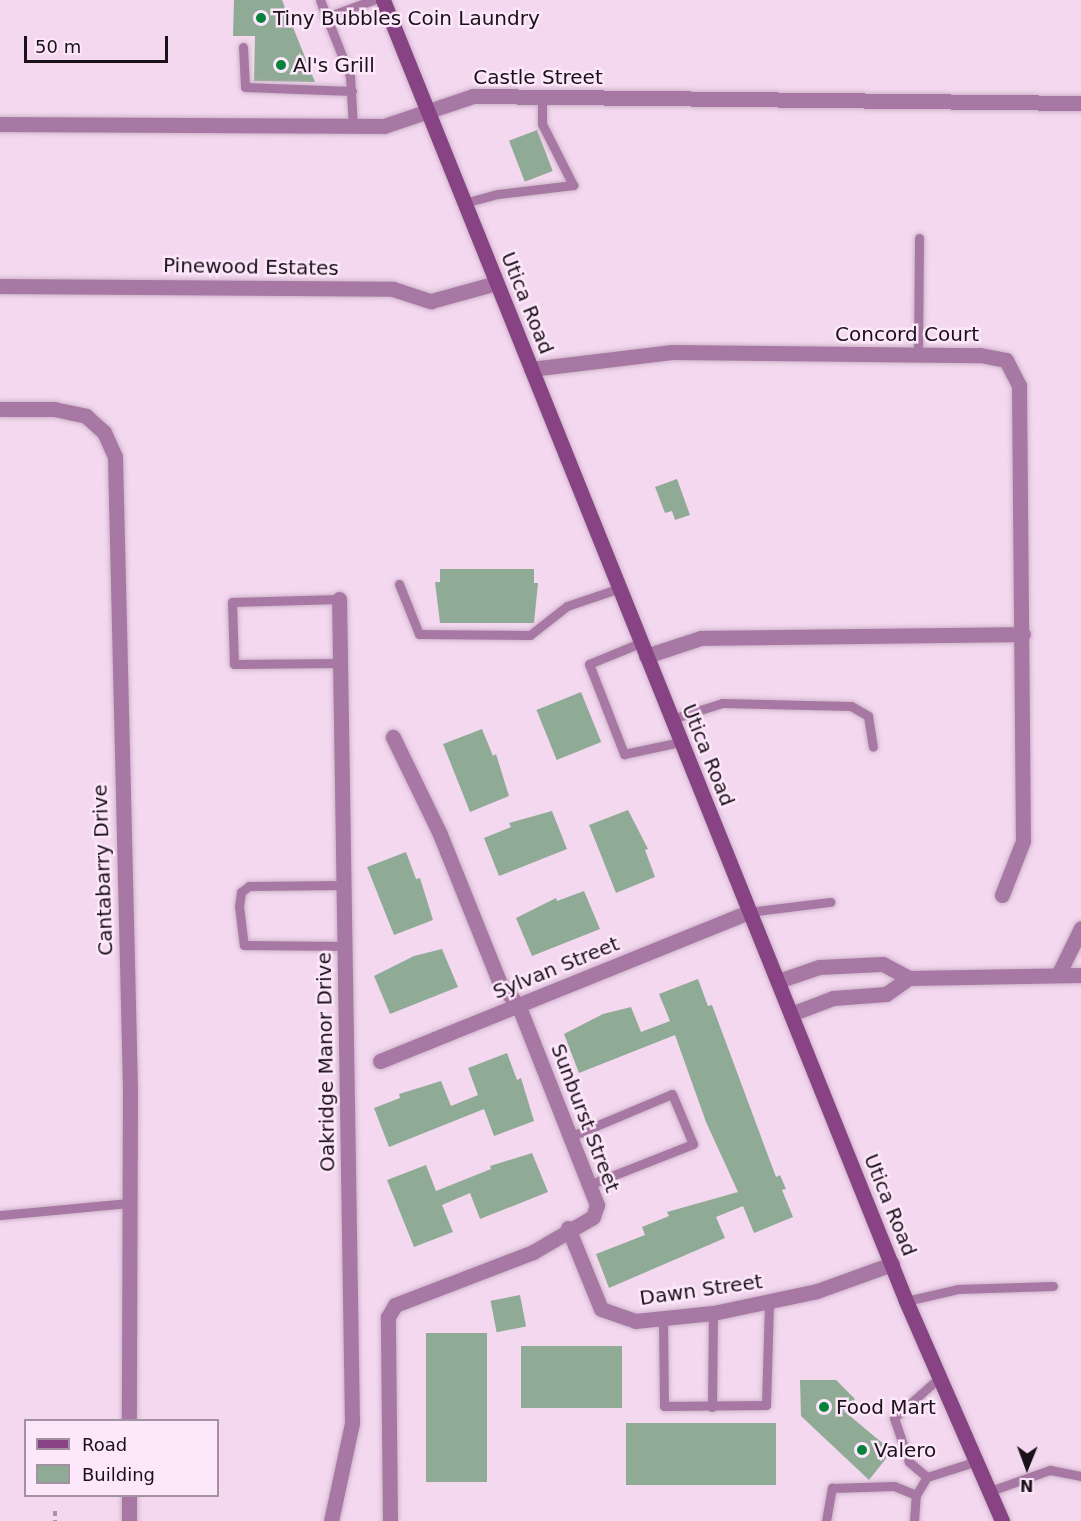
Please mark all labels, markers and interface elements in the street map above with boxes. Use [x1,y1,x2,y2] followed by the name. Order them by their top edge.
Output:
[273,6,540,30] place label: Tiny Bubbles Coin Laundry
[254,11,268,25] marker: Tiny Bubbles Coin Laundry
[27,24,171,62] scale bar
[35,36,81,57] text: 50 m
[293,53,375,77] place label: Al's Grill
[274,58,288,72] marker: Al's Grill
[473,65,603,89] street label: Castle Street
[496,249,558,357] street label: Utica Road
[163,253,339,281] street label: Pinewood Estates
[835,322,979,346] street label: Concord Court
[677,701,739,809] street label: Utica Road
[88,784,118,956] street label: Cantabarry Drive
[489,932,623,1004] street label: Sylvan Street
[312,952,340,1172] street label: Oakridge Manor Drive
[546,1040,624,1196] street label: Sunburst Street
[859,1151,921,1259] street label: Utica Road
[638,1270,764,1310] street label: Dawn Street
[836,1395,936,1419] place label: Food Mart
[817,1400,831,1414] marker: Food Mart
[24,1419,219,1497] legend
[82,1434,127,1455] text: Road
[997,1437,1057,1497] north arrow
[874,1438,936,1462] place label: Valero
[855,1443,869,1457] marker: Valero
[82,1464,155,1485] text: Building
[1020,1476,1034,1495] text: N

